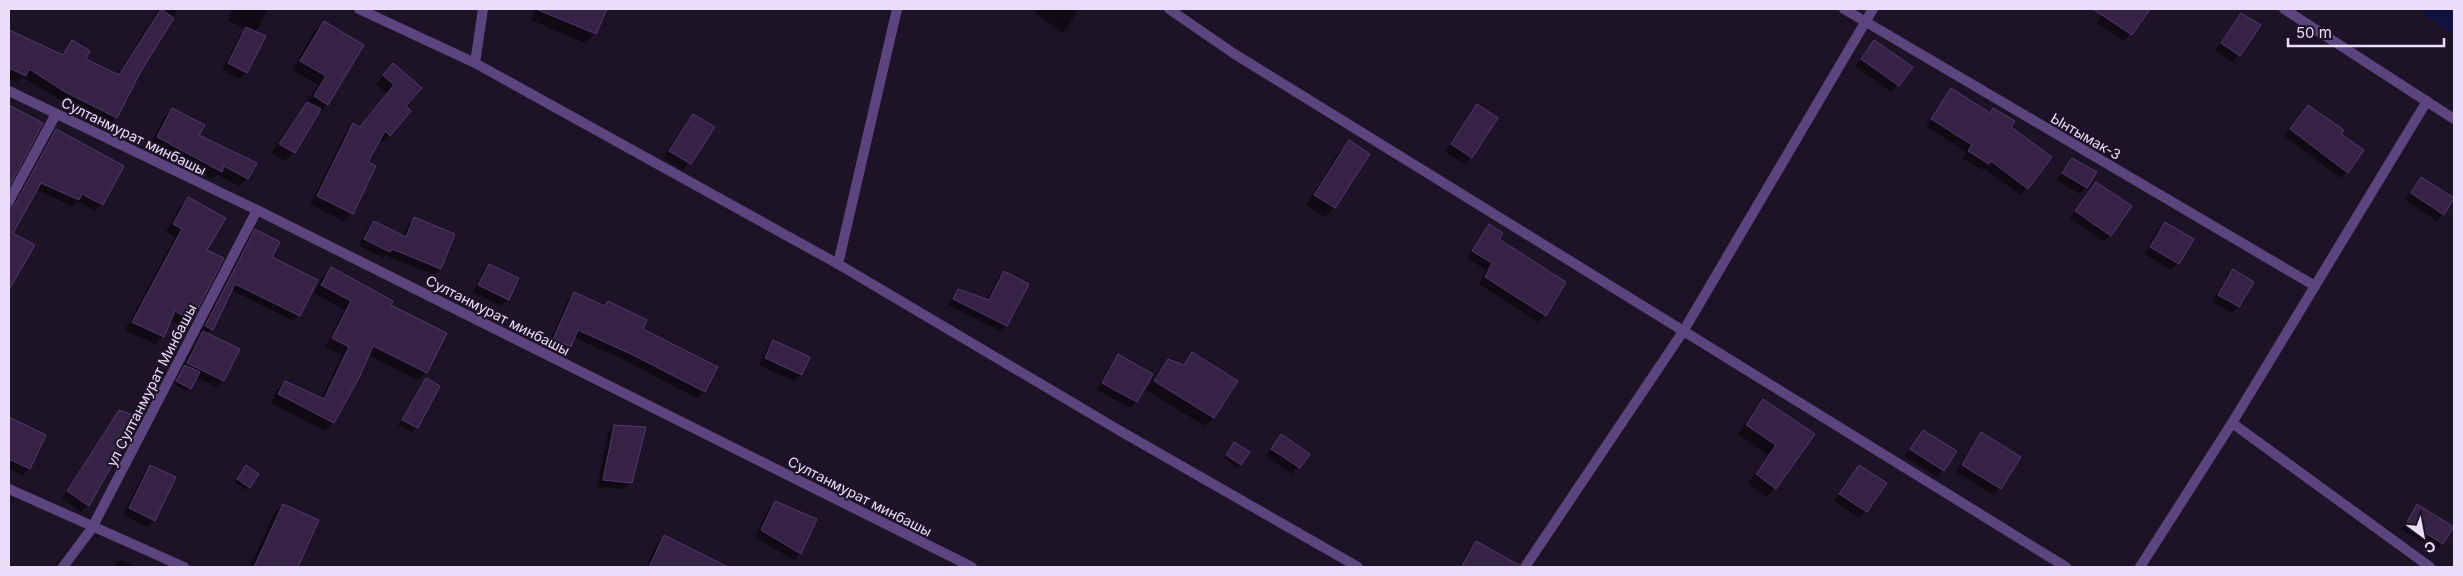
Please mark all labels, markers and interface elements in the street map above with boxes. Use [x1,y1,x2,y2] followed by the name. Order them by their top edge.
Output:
[2288,15,2444,47] scale bar
[2296,23,2332,42] text: 50 m
[59,93,209,179] street label: Султанмурат минбашы
[2048,109,2124,163] street label: Ынтымак-3
[423,271,573,359] street label: Султанмурат минбашы
[103,301,199,469] street label: ул Султанмурат Минбашы
[785,452,935,540] street label: Султанмурат минбашы
[2398,511,2448,561] north arrow
[2421,537,2439,557] text: С

